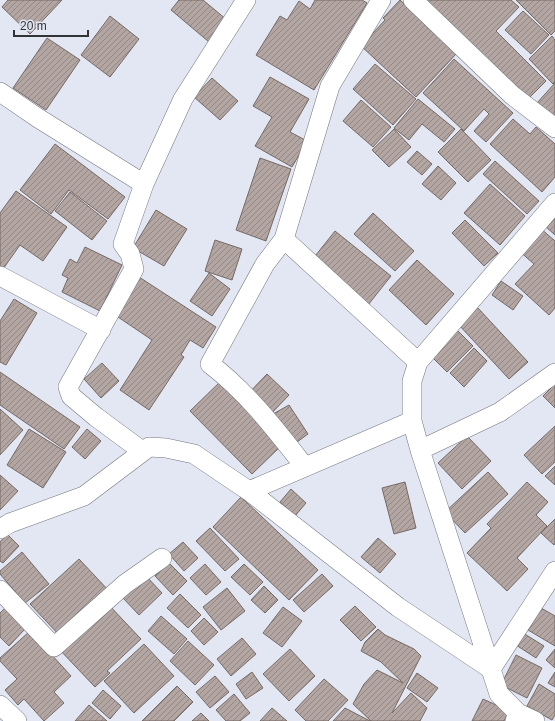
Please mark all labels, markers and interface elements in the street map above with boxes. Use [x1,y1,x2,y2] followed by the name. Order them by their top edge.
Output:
[14,12,88,38] scale bar
[20,19,47,33] text: 20 m

